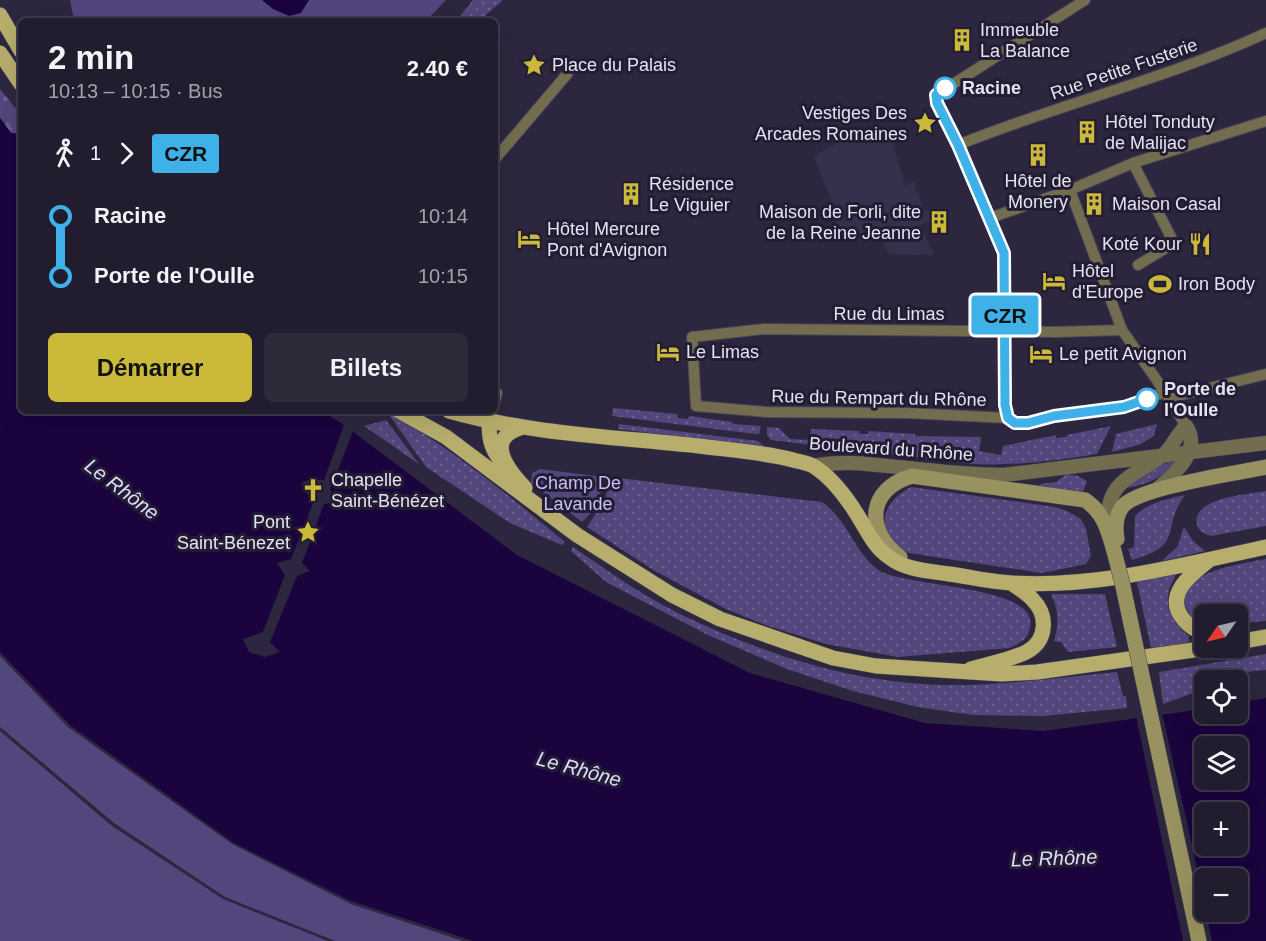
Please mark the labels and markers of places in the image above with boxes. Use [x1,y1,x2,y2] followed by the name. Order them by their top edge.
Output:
[980,20,1070,61] place label: Immeuble La Balance
[949,27,975,53] building icon: Immeuble La Balance
[521,52,547,78] place icon: Place du Palais
[552,55,676,75] place label: Place du Palais
[934,77,956,99] marker: Racine
[962,78,1021,98] place label: Racine
[755,103,907,144] place label: Vestiges Des Arcades Romaines
[912,110,938,136] place icon: Vestiges Des Arcades Romaines
[1105,112,1215,153] place label: Hôtel Tonduty de Malijac
[1074,119,1100,145] building icon: Hôtel Tonduty de Malijac
[1025,142,1051,168] building icon: Hôtel de Monery
[1004,171,1072,212] place label: Hôtel de Monery
[649,174,734,215] place label: Résidence Le Viguier
[618,181,644,207] building icon: Résidence Le Viguier
[1081,191,1107,217] building icon: Maison Casal
[1112,194,1221,214] place label: Maison Casal
[759,202,921,243] place label: Maison de Forli, dite de la Reine Jeanne
[926,209,952,235] building icon: Maison de Forli, dite de la Reine Jeanne
[547,219,667,260] place label: Hôtel Mercure Pont d'Avignon
[516,226,542,252] hotel icon: Hôtel Mercure Pont d'Avignon
[1187,231,1213,257] restaurant icon: Koté Kour
[1102,234,1182,254] place label: Koté Kour
[1072,261,1144,302] place label: Hôtel d'Europe
[1041,268,1067,294] hotel icon: Hôtel d'Europe
[1147,271,1173,297] sports icon: Iron Body
[1178,274,1255,294] place label: Iron Body
[655,339,681,365] hotel icon: Le Limas
[1028,341,1054,367] hotel icon: Le petit Avignon
[686,342,759,362] place label: Le Limas
[1059,344,1187,364] place label: Le petit Avignon
[1164,379,1236,420] place label: Porte de l'Oulle
[1136,388,1158,410] marker: Porte de l'Oulle
[331,470,444,511] place label: Chapelle Saint-Bénézet
[300,477,326,503] church icon: Chapelle Saint-Bénézet
[177,512,290,553] place label: Pont Saint-Bénezet
[295,519,321,545] place icon: Pont Saint-Bénezet

